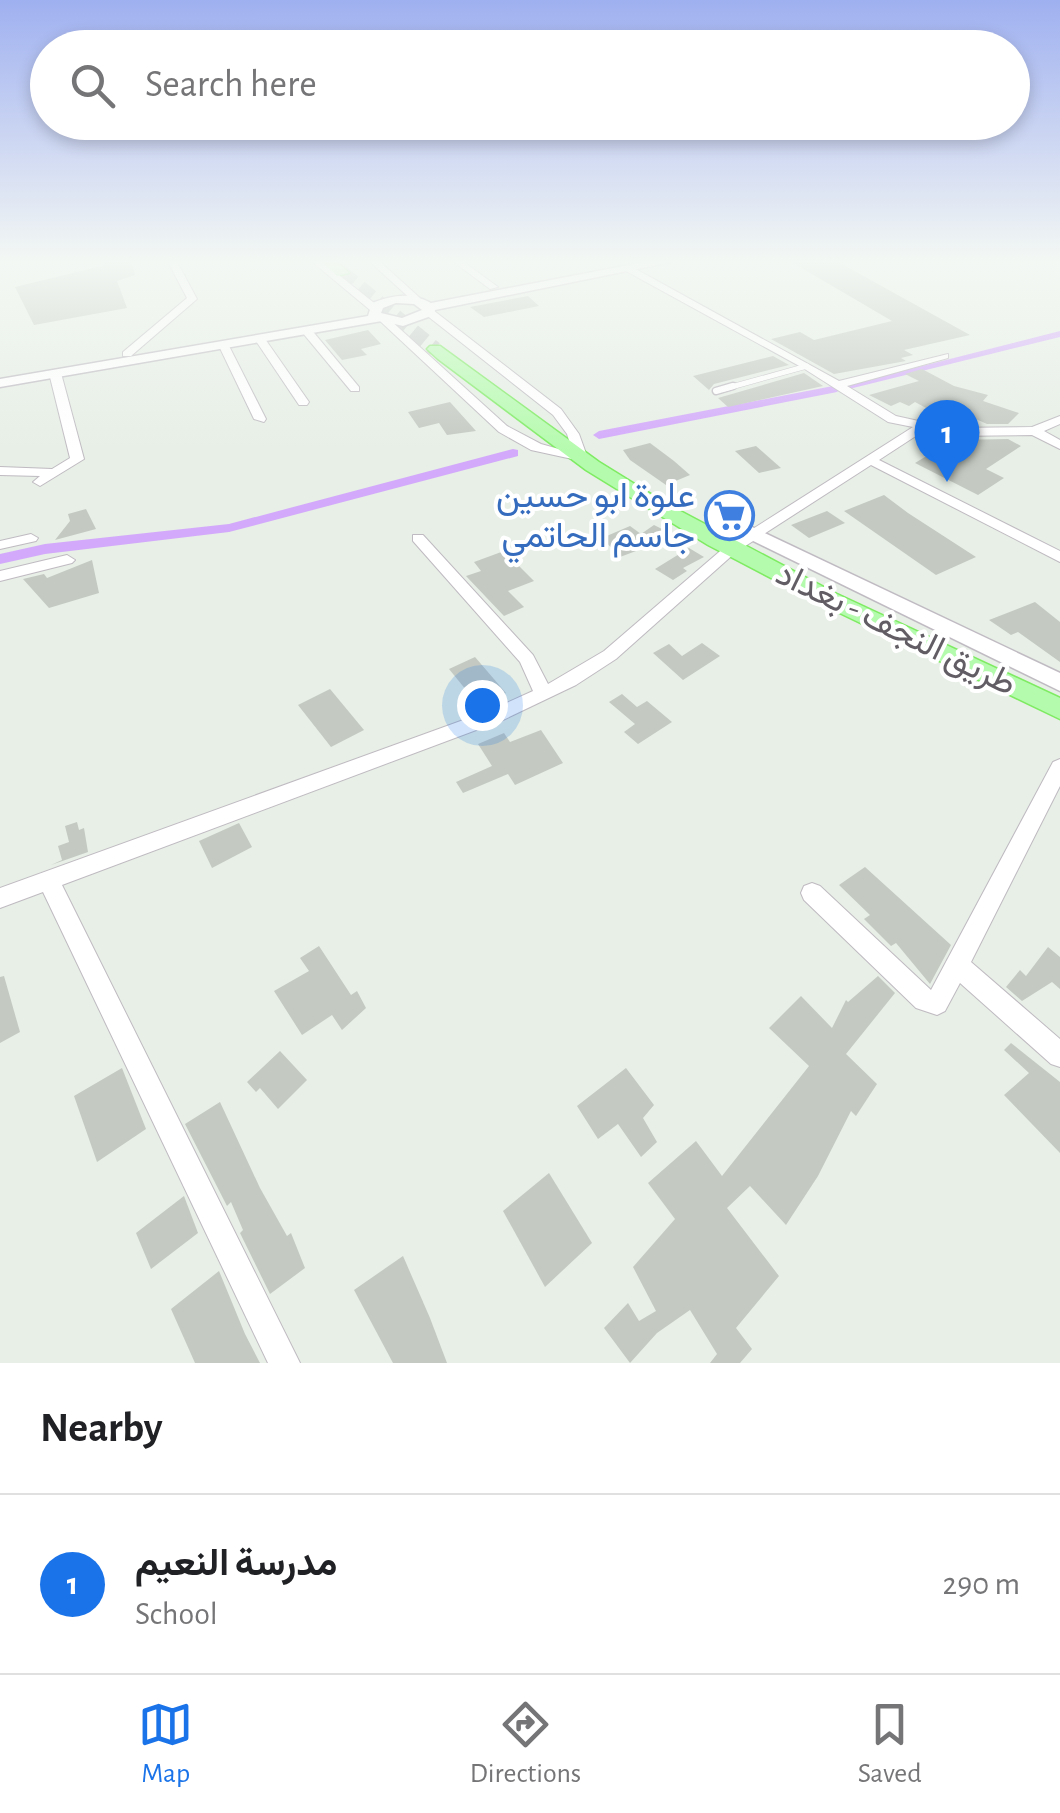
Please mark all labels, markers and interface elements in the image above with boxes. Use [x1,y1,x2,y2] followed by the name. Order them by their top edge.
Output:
[30,30,1030,140] search box
[65,58,120,113] icon: search
[145,66,317,104] text: Search here
[914,400,980,482] pin: 1
[496,479,695,564] place label: علوة ابو حسين جاسم الحاتمي
[704,490,756,542] supermarket icon: علوة ابو حسين جاسم الحاتمي
[769,556,1022,705] street label: طريق النجف - بغداد
[457,680,508,731] your location
[40,1407,163,1449] text: Nearby
[135,1545,337,1583] text: مدرسة النعيم
[67,1568,78,1600] text: 1
[943,1568,1020,1600] text: 290 m
[135,1598,218,1630] text: School
[138,1697,193,1791] tab: Map
[470,1697,581,1791] tab: Directions
[858,1697,922,1791] tab: Saved

